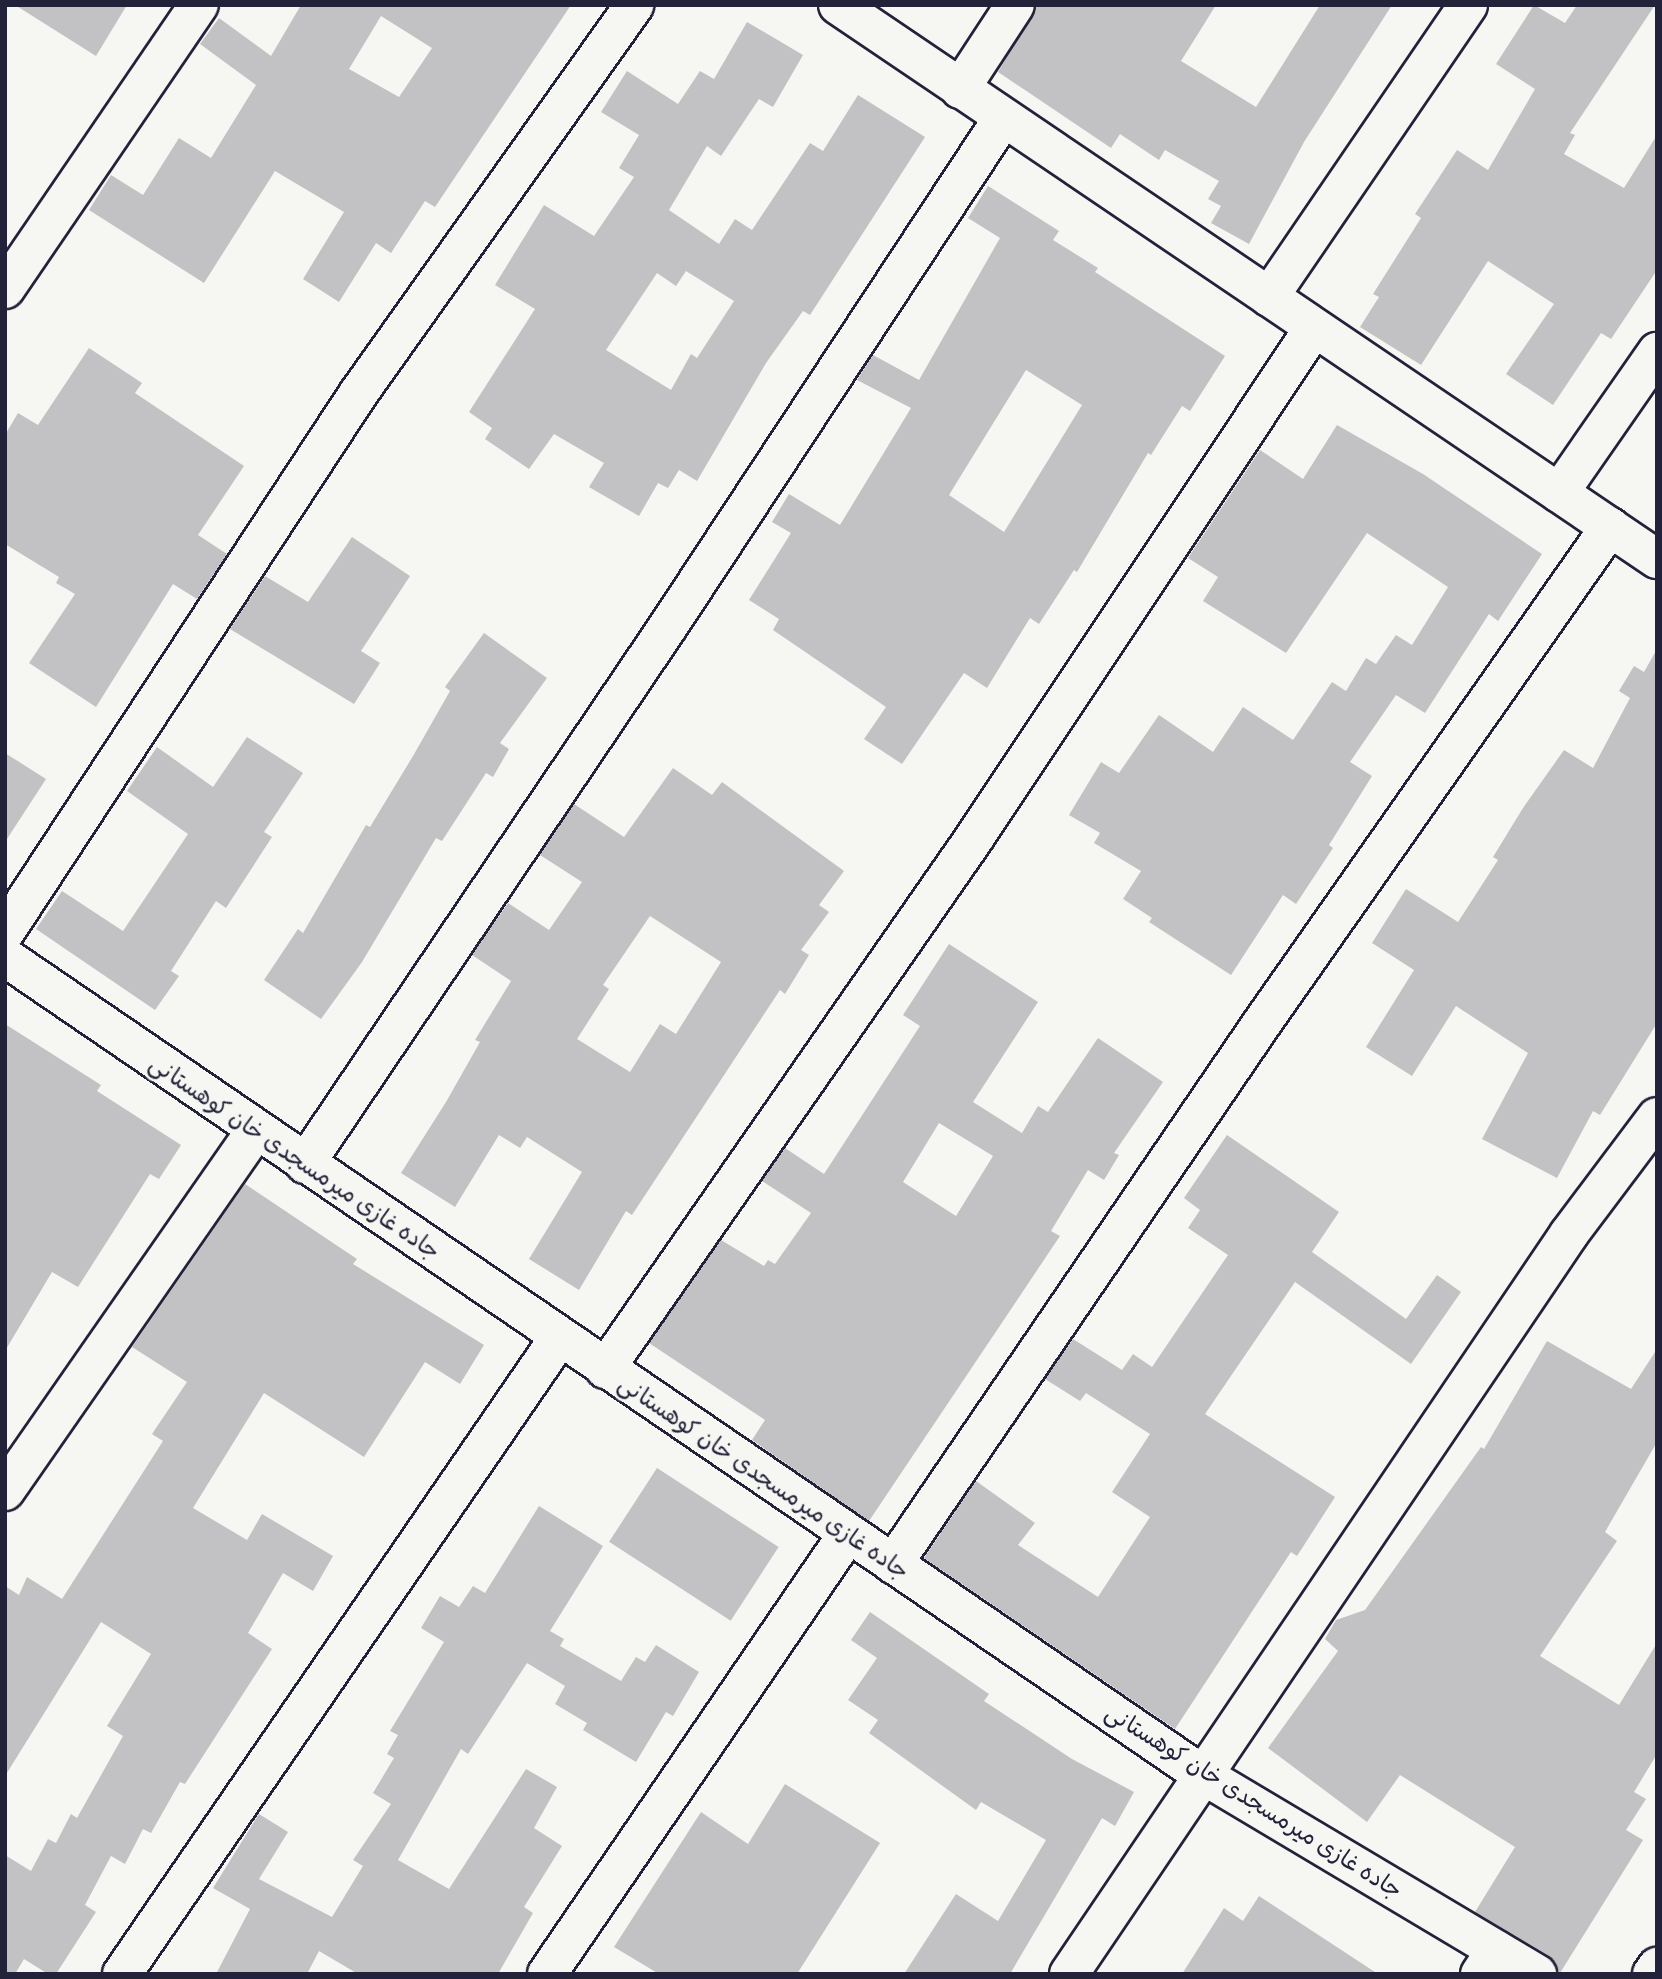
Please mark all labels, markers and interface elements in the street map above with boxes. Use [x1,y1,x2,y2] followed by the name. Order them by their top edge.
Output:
[144,1049,446,1265] street label: جاده غازی میرمسجدی خان کوهستانی
[613,1369,915,1585] street label: جاده غازی میرمسجدی خان کوهستانی
[1101,1698,1407,1904] street label: جاده غازی میرمسجدی خان کوهستانی

